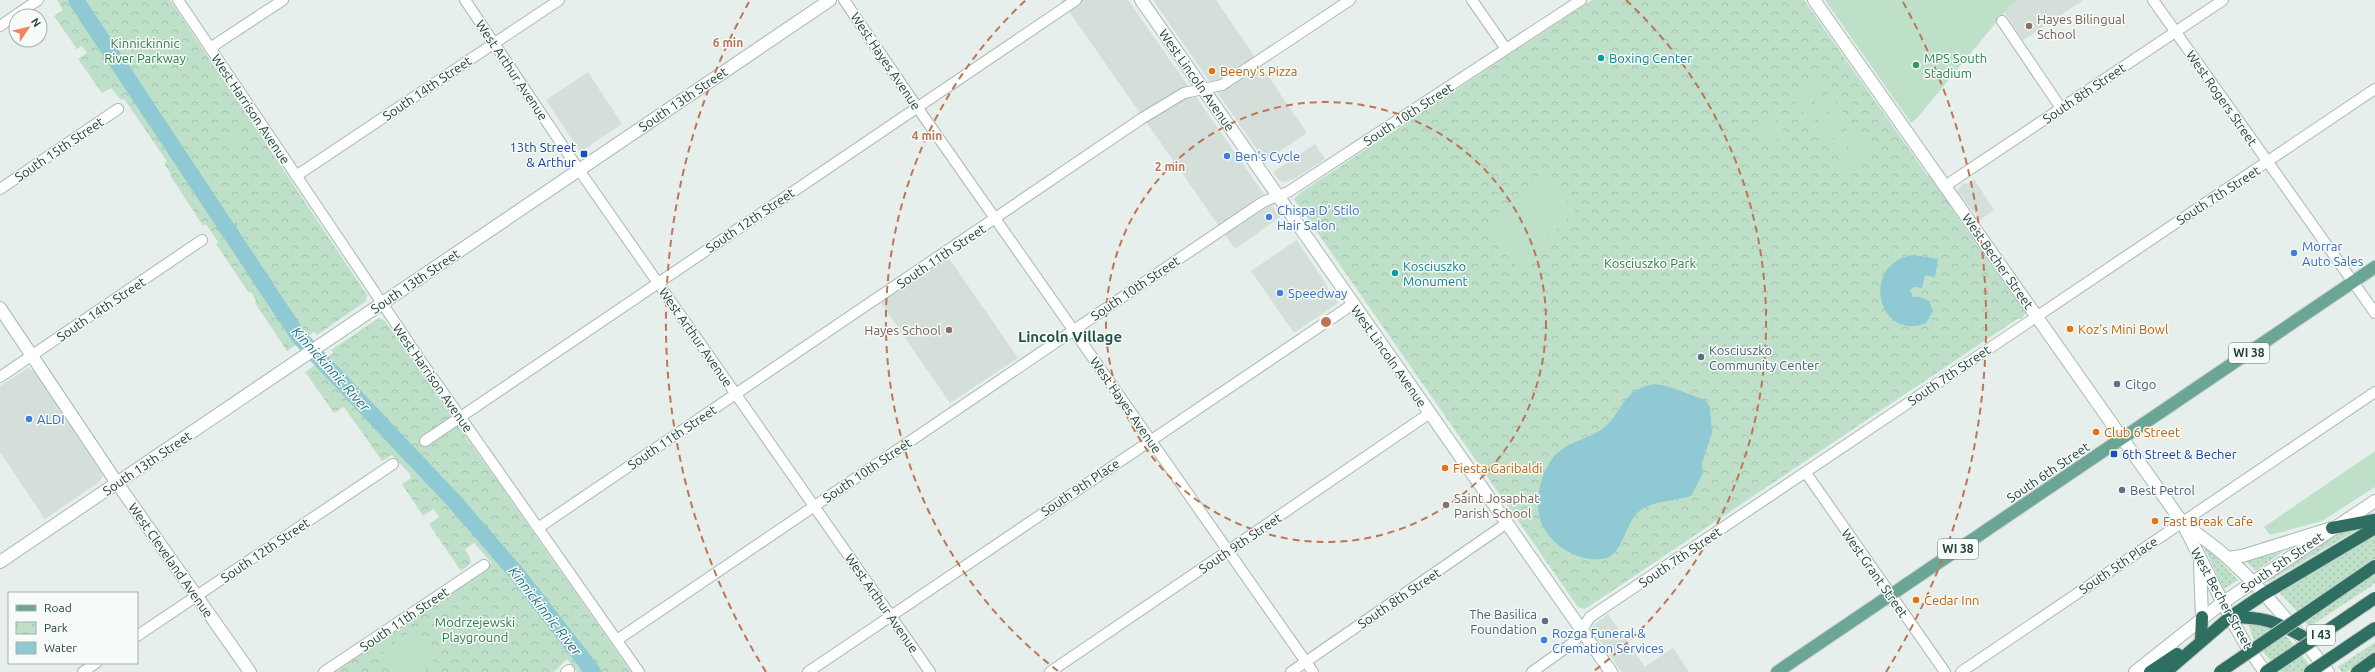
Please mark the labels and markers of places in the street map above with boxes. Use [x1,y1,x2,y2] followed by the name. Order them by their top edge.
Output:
[2037,12,2126,41] place label: Hayes Bilingual School
[2024,21,2034,31] marker: Hayes Bilingual School
[1609,51,1692,65] place label: Boxing Center
[1924,51,1987,80] place label: MPS South Stadium
[1596,53,1606,63] marker: Boxing Center
[1911,60,1921,70] marker: MPS South Stadium
[1220,64,1298,78] place label: Beeny's Pizza
[1207,66,1217,76] marker: Beeny's Pizza
[510,140,576,169] place label: 13th Street & Arthur
[579,149,589,159] marker: 13th Street & Arthur
[1235,149,1300,163] place label: Ben's Cycle
[1222,151,1232,161] marker: Ben's Cycle
[1277,203,1360,232] place label: Chispa D' Stilo Hair Salon
[1264,212,1274,222] marker: Chispa D' Stilo Hair Salon
[2302,239,2364,268] place label: Morrar Auto Sales
[2289,248,2299,258] marker: Morrar Auto Sales
[1403,259,1468,288] place label: Kosciuszko Monument
[1390,268,1400,278] marker: Kosciuszko Monument
[1288,286,1347,300] place label: Speedway
[1275,288,1285,298] marker: Speedway
[1319,315,1333,329] centre of rings
[2078,322,2169,336] place label: Koz's Mini Bowl
[864,323,942,337] place label: Hayes School
[2065,324,2075,334] marker: Koz's Mini Bowl
[944,325,954,335] marker: Hayes School
[1709,343,1819,372] place label: Kosciuszko Community Center
[1696,352,1706,362] marker: Kosciuszko Community Center
[2125,377,2156,391] place label: Citgo
[2112,379,2122,389] marker: Citgo
[37,412,65,426] place label: ALDI
[24,414,34,424] marker: ALDI
[2104,425,2180,439] place label: Club 6 Street
[2091,427,2101,437] marker: Club 6 Street
[2122,447,2237,461] place label: 6th Street & Becher
[2109,449,2119,459] marker: 6th Street & Becher
[1453,461,1542,475] place label: Fiesta Garibaldi
[1440,463,1450,473] marker: Fiesta Garibaldi
[2130,483,2195,497] place label: Best Petrol
[2117,485,2127,495] marker: Best Petrol
[1454,491,1539,520] place label: Saint Josaphat Parish School
[1441,500,1451,510] marker: Saint Josaphat Parish School
[2163,514,2253,528] place label: Fast Break Cafe
[2150,516,2160,526] marker: Fast Break Cafe
[1924,593,1980,607] place label: Cedar Inn
[1911,595,1921,605] marker: Cedar Inn
[1469,607,1537,636] place label: The Basilica Foundation
[1540,616,1550,626] marker: The Basilica Foundation
[1552,626,1664,655] place label: Rozga Funeral & Cremation Services
[1539,635,1549,645] marker: Rozga Funeral & Cremation Services

